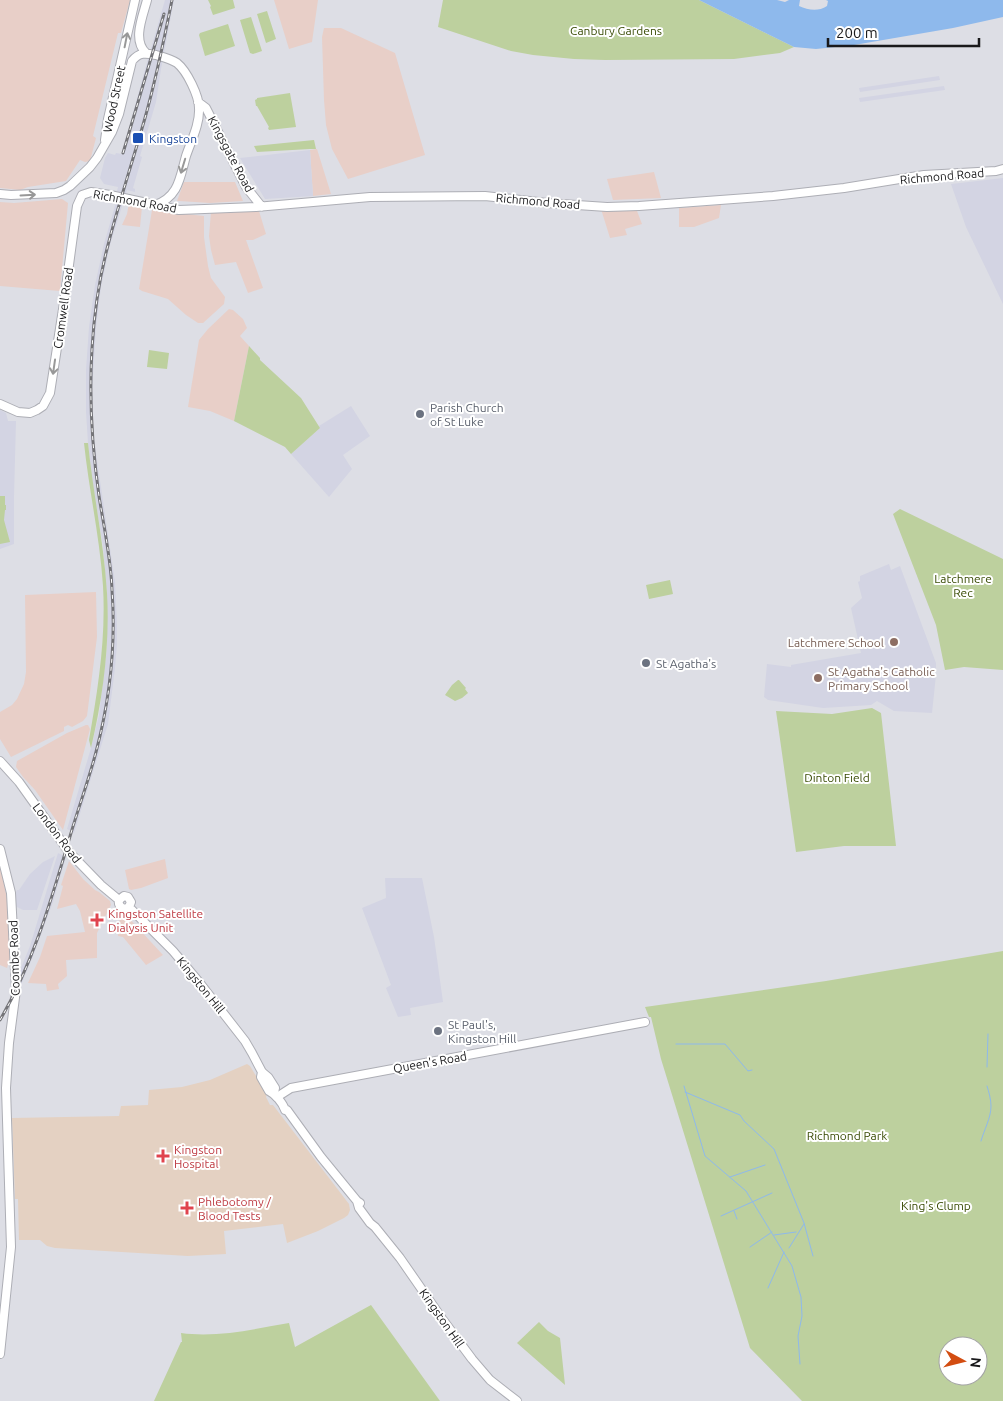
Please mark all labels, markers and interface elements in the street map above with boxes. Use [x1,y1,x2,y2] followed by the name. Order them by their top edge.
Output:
[828,15,979,47] scale bar
[570,24,662,37] park label: Canbury Gardens
[836,24,878,41] text: 200 m
[122,32,131,48] one-way arrow
[101,64,128,134] street label: Wood Street
[205,114,257,194] street label: Kingsgate Road
[131,131,145,145] marker: Kingston
[149,132,197,145] place label: Kingston
[178,157,188,173] one-way arrow
[899,166,985,186] street label: Richmond Road
[92,187,178,215] street label: Richmond Road
[19,190,35,199] one-way arrow
[495,191,581,211] street label: Richmond Road
[51,267,75,349] street label: Cromwell Road
[49,359,59,375] one-way arrow
[430,401,504,428] place label: Parish Church of St Luke
[414,408,426,420] marker: Parish Church of St Luke
[934,572,992,599] park label: Latchmere Rec
[788,636,884,649] place label: Latchmere School
[888,636,900,648] marker: Latchmere School
[640,657,652,669] marker: St Agatha's
[656,657,716,670] place label: St Agatha's
[828,665,935,692] place label: St Agatha's Catholic Primary School
[812,672,824,684] marker: St Agatha's Catholic Primary School
[804,771,870,784] park label: Dinton Field
[30,801,84,865] street label: London Road
[108,907,203,934] place label: Kingston Satellite Dialysis Unit
[90,913,104,927] marker: Kingston Satellite Dialysis Unit
[6,920,22,996] street label: Coombe Road
[174,954,228,1016] street label: Kingston Hill
[448,1018,516,1045] place label: St Paul's, Kingston Hill
[432,1025,444,1037] marker: St Paul's, Kingston Hill
[392,1049,468,1075] street label: Queen's Road
[807,1129,887,1142] park label: Richmond Park
[174,1143,222,1170] place label: Kingston Hospital
[156,1149,170,1163] marker: Kingston Hospital
[198,1195,271,1222] place label: Phlebotomy / Blood Tests
[901,1199,971,1212] park label: King's Clump
[180,1201,194,1215] marker: Phlebotomy / Blood Tests
[417,1286,467,1350] street label: Kingston Hill
[938,1336,988,1386] north arrow
[967,1356,984,1369] text: N

